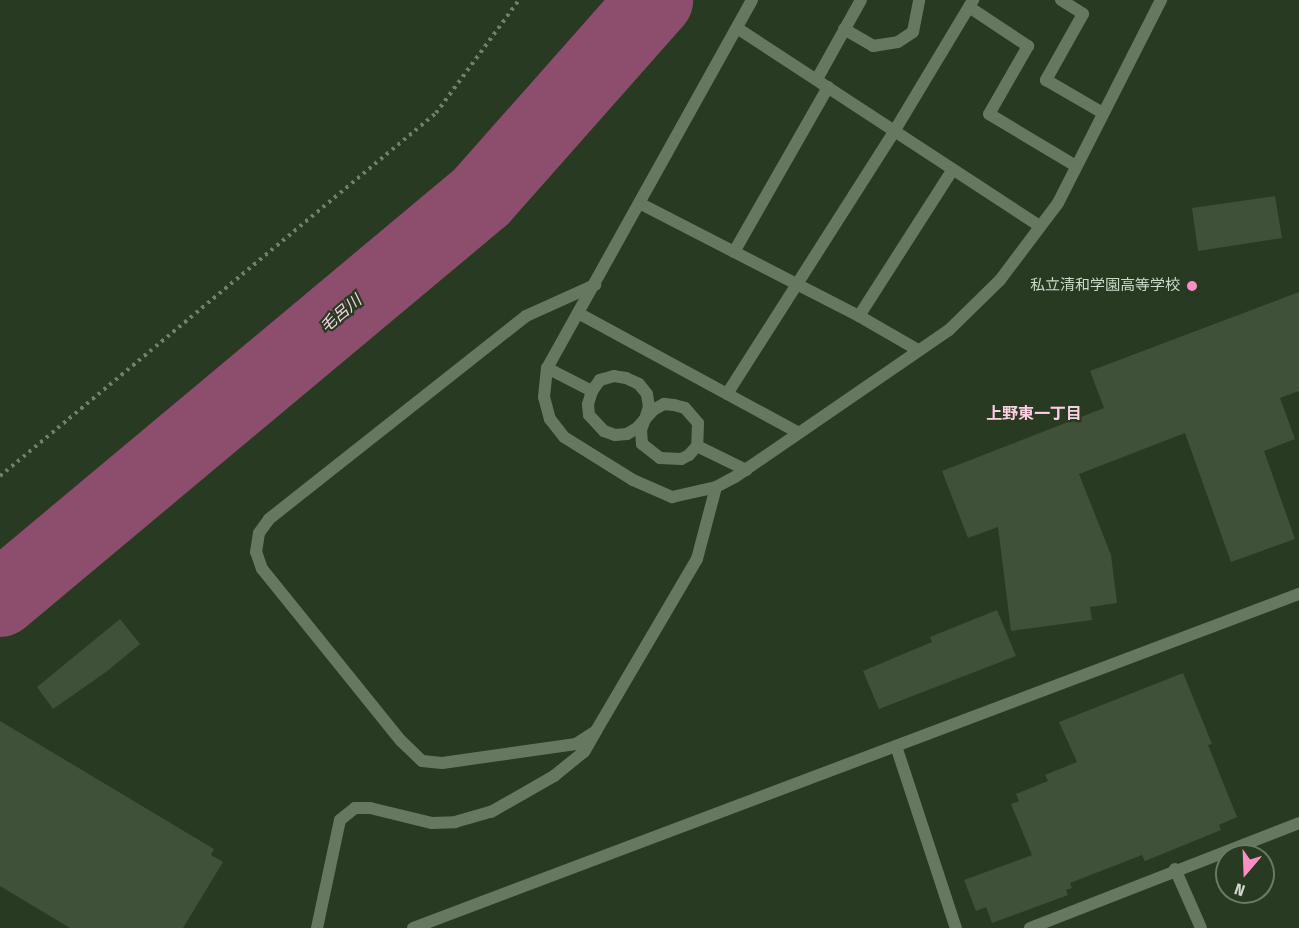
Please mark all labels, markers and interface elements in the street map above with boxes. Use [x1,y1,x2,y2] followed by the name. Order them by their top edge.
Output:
[1030,277,1180,295] place label: 私立清和学園高等学校
[1185,279,1199,293] marker: 私立清和学園高等学校
[316,291,366,337] water label: 毛呂川
[986,404,1082,424] district label: 上野東一丁目
[1215,844,1275,904] north arrow
[1232,879,1247,900] text: N

